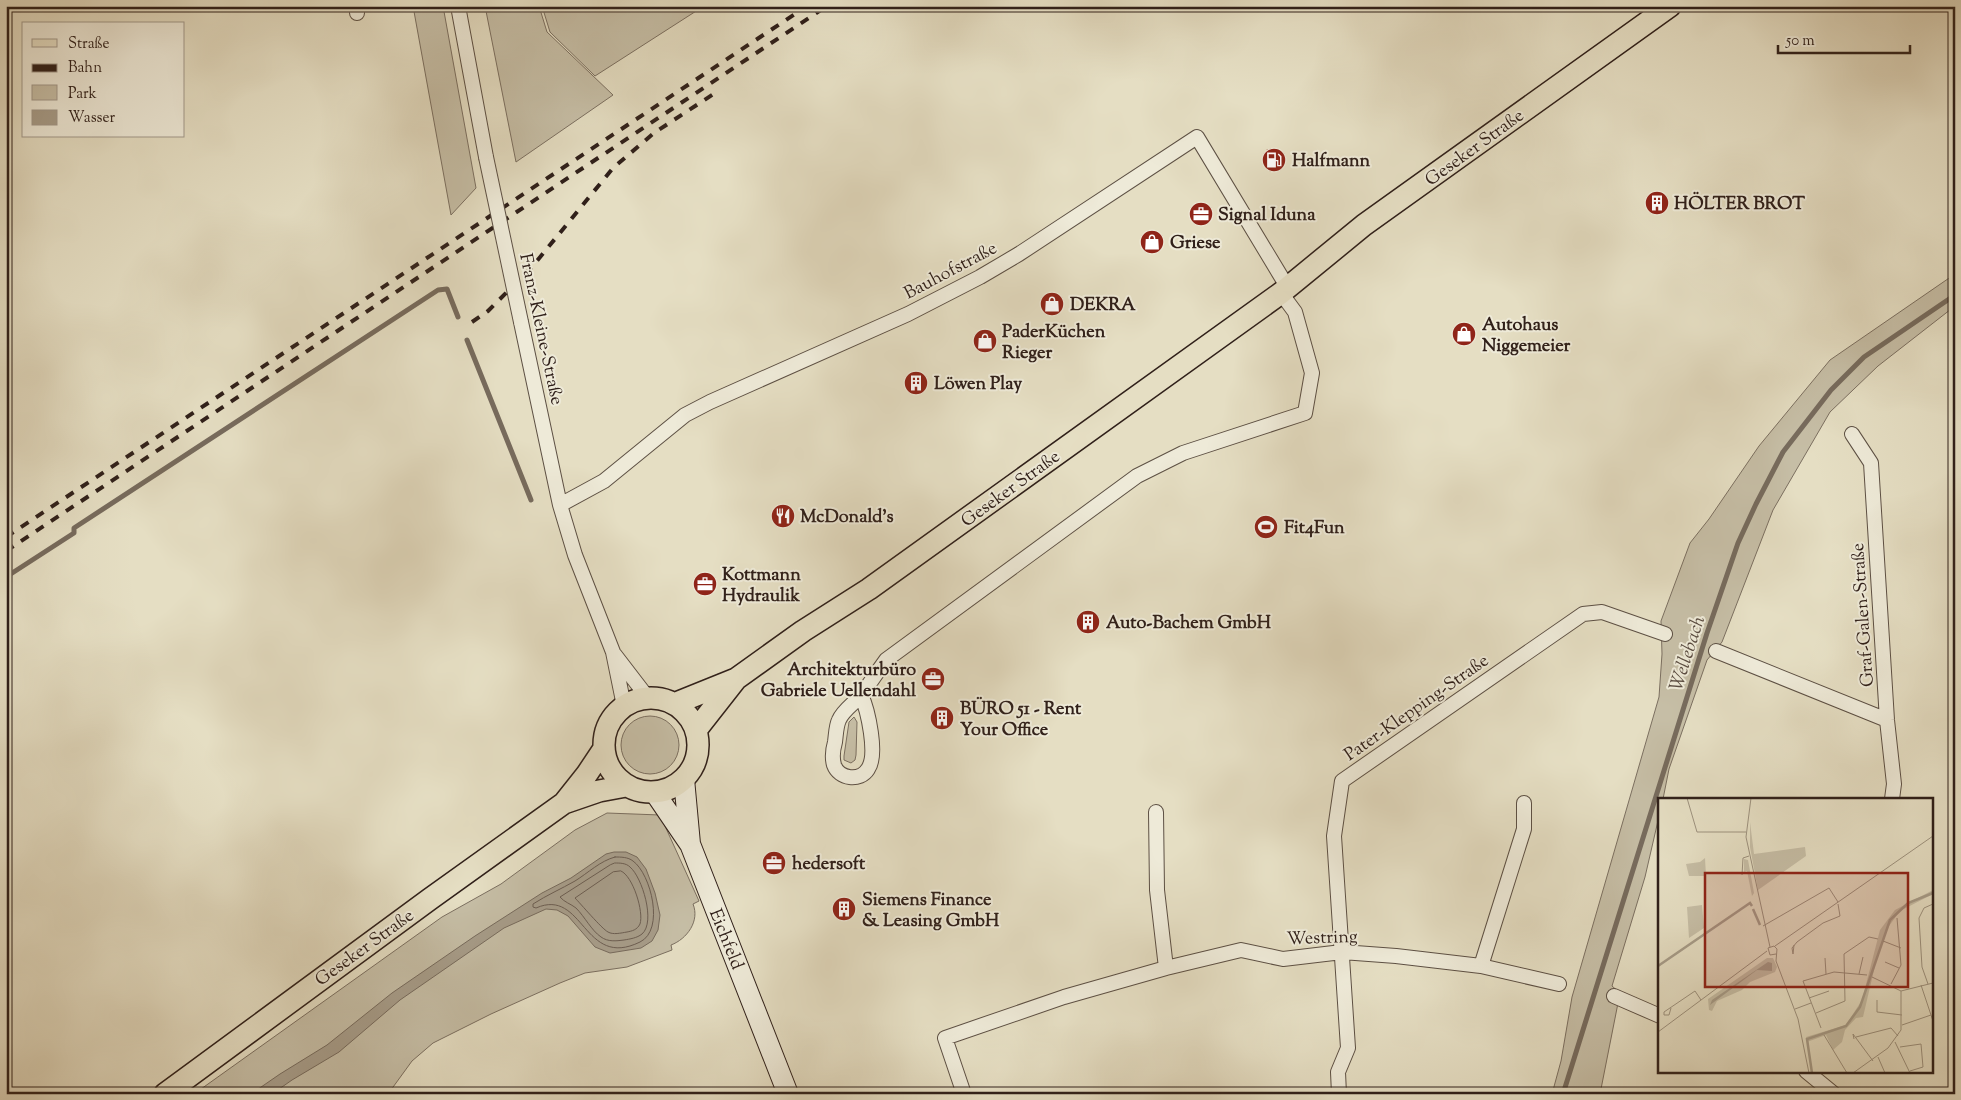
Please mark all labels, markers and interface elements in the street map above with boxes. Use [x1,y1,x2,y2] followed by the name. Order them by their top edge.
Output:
[22,22,185,138] legend
[1778,22,1911,54] scale bar
[1785,31,1815,52] text: 50 m
[68,34,110,55] text: Straße
[68,58,102,79] text: Bahn
[68,84,97,105] text: Park
[1420,104,1530,193] street label: Geseker Straße
[68,108,115,129] text: Wasser
[1261,147,1287,173] fuel station icon: Halfmann
[1292,149,1371,175] place label: Halfmann
[1644,190,1670,216] building icon: HÖLTER BROT
[1674,191,1805,218] place label: HÖLTER BROT
[1188,201,1214,227] office icon: Signal Iduna
[1218,203,1316,229] place label: Signal Iduna
[1139,229,1165,255] shop icon: Griese
[1170,231,1221,257] place label: Griese
[900,236,1002,307] street label: Bauhofstraße
[511,251,569,408] street label: Franz-Kleine-Straße
[1039,291,1065,317] shop icon: DEKRA
[1070,293,1136,319] place label: DEKRA
[1482,313,1571,360] place label: Autohaus Niggemeier
[1002,320,1106,367] place label: PaderKüchen Rieger
[1451,321,1477,347] shop icon: Autohaus Niggemeier
[972,328,998,354] shop icon: PaderKüchen Rieger
[903,370,929,396] building icon: Löwen Play
[934,372,1022,398] place label: Löwen Play
[956,445,1066,534] street label: Geseker Straße
[770,503,796,529] restaurant icon: McDonald's
[800,505,894,531] place label: McDonald's
[1253,514,1279,540] sports icon: Fit4Fun
[1284,516,1345,542] place label: Fit4Fun
[1846,542,1882,688] street label: Graf-Galen-Straße
[722,563,801,610] place label: Kottmann Hydraulik
[692,571,718,597] office icon: Kottmann Hydraulik
[1075,609,1101,635] building icon: Auto-Bachem GmbH
[1106,611,1272,637] place label: Auto-Bachem GmbH
[1664,612,1713,695] water label: Wellebach
[1339,649,1495,768] street label: Pater-Klepping-Straße
[761,658,917,705] place label: Architekturbüro Gabriele Uellendahl
[920,666,946,692] office icon: Architekturbüro Gabriele Uellendahl
[960,696,1082,744] place label: BÜRO 51 - Rent Your Office
[929,705,955,731] building icon: BÜRO 51 - Rent Your Office
[1658,798,1934,1072] inset map
[761,850,787,876] office icon: hedersoft
[792,852,866,878] place label: hedersoft
[862,888,1000,935] place label: Siemens Finance & Leasing GmbH
[831,896,857,922] building icon: Siemens Finance & Leasing GmbH
[310,904,420,993] street label: Geseker Straße
[701,905,749,974] street label: Eichfeld
[1286,925,1358,953] street label: Westring

